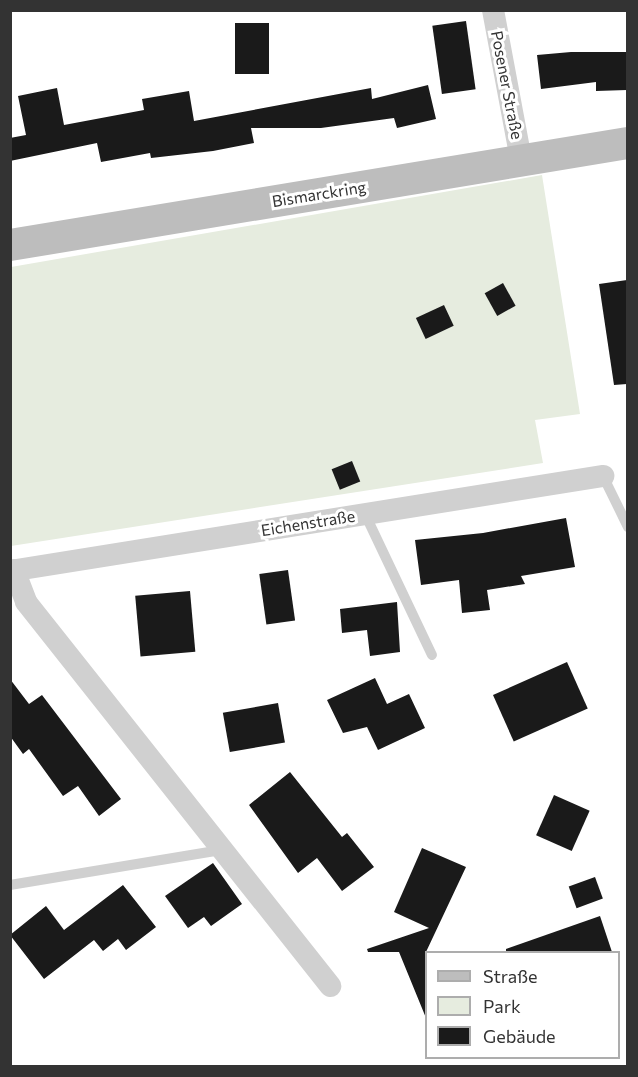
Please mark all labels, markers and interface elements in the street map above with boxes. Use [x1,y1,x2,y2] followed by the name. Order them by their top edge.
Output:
[487,29,527,141] street label: Posener Straße
[271,177,367,211] street label: Bismarckring
[260,506,356,540] street label: Eichenstraße
[425,951,620,1059] legend
[483,965,538,987] text: Straße
[483,995,521,1017] text: Park
[483,1025,556,1047] text: Gebäude

